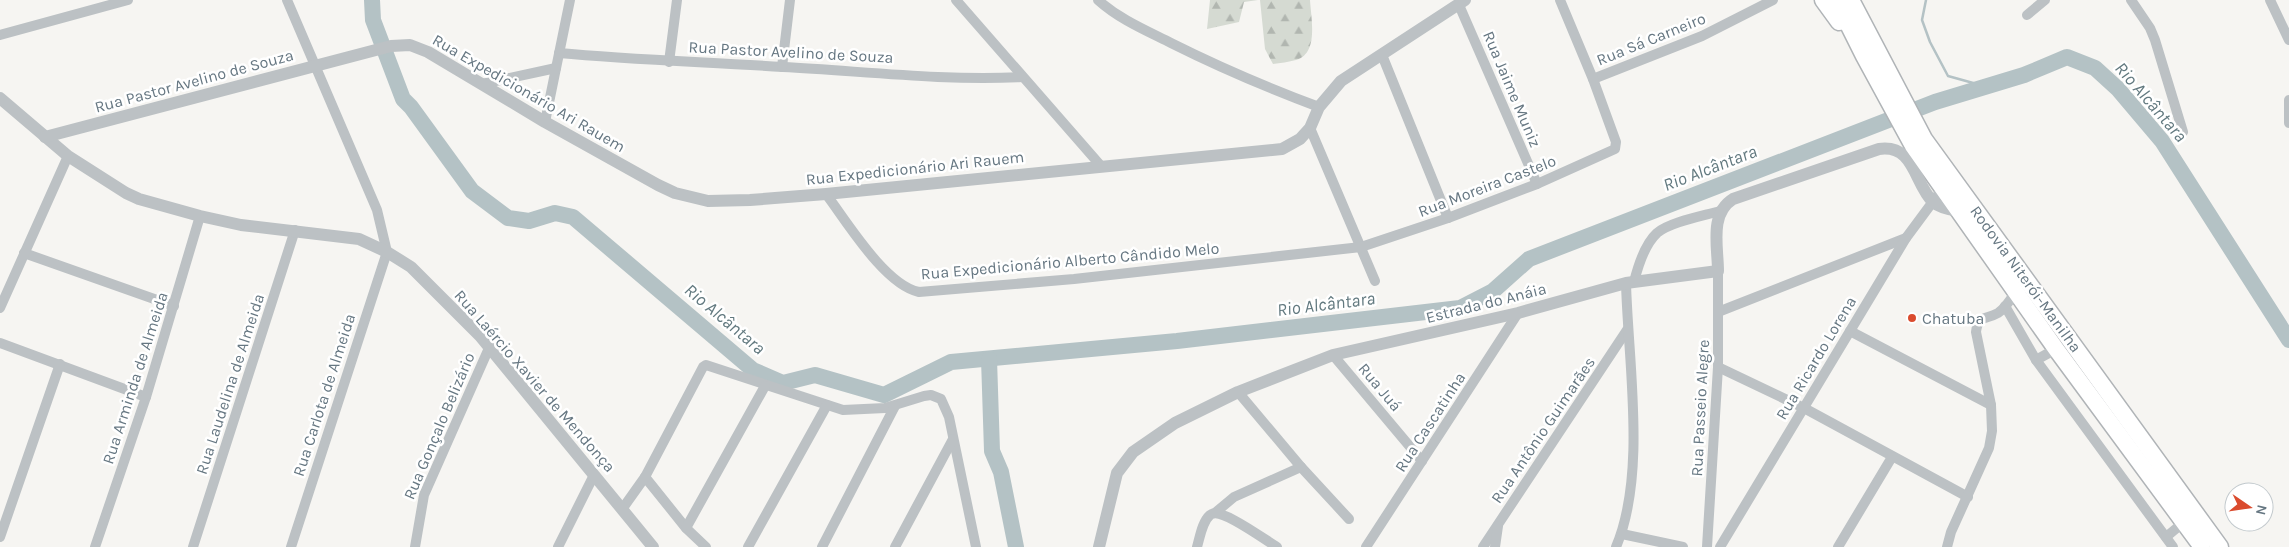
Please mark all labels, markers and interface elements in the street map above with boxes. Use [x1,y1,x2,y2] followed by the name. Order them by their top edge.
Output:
[1594,8,1708,70] street label: Rua Sá Carneiro
[1479,28,1545,150] street label: Rua Jaime Muniz
[429,30,629,156] street label: Rua Expedicionário Ari Rauem
[688,37,894,67] street label: Rua Pastor Avelino de Souza
[93,45,295,117] street label: Rua Pastor Avelino de Souza
[2110,57,2192,147] water label: Rio Alcântara
[1660,140,1760,196] water label: Rio Alcântara
[805,147,1025,189] street label: Rua Expedicionário Ari Rauem
[1415,151,1559,221] street label: Rua Moreira Castelo
[1966,202,2086,356] street label: Rodovia Niterói-Manilha
[920,238,1220,284] street label: Rua Expedicionário Alberto Cândido Melo
[680,279,770,359] water label: Rio Alcântara
[1424,279,1548,327] street label: Estrada do Anáia
[451,286,619,476] street label: Rua Laércio Xavier de Mendonça
[1276,287,1376,321] water label: Rio Alcântara
[98,289,172,467] street label: Rua Arminda de Almeida
[192,291,268,477] street label: Rua Laudelina de Almeida
[1772,293,1860,423] street label: Rua Ricardo Lorena
[1922,309,1984,328] place label: Chatuba
[289,311,359,479] street label: Rua Carlota de Almeida
[1906,312,1918,324] marker: Chatuba
[1687,339,1713,477] street label: Rua Passeio Alegre
[399,350,479,502] street label: Rua Gonçalo Belizário
[1487,353,1599,507] street label: Rua Antônio Guimarães
[1354,359,1406,415] street label: Rua Juá
[1391,369,1469,475] street label: Rua Cascatinha
[2224,482,2274,532] north arrow
[2252,503,2271,517] text: N

